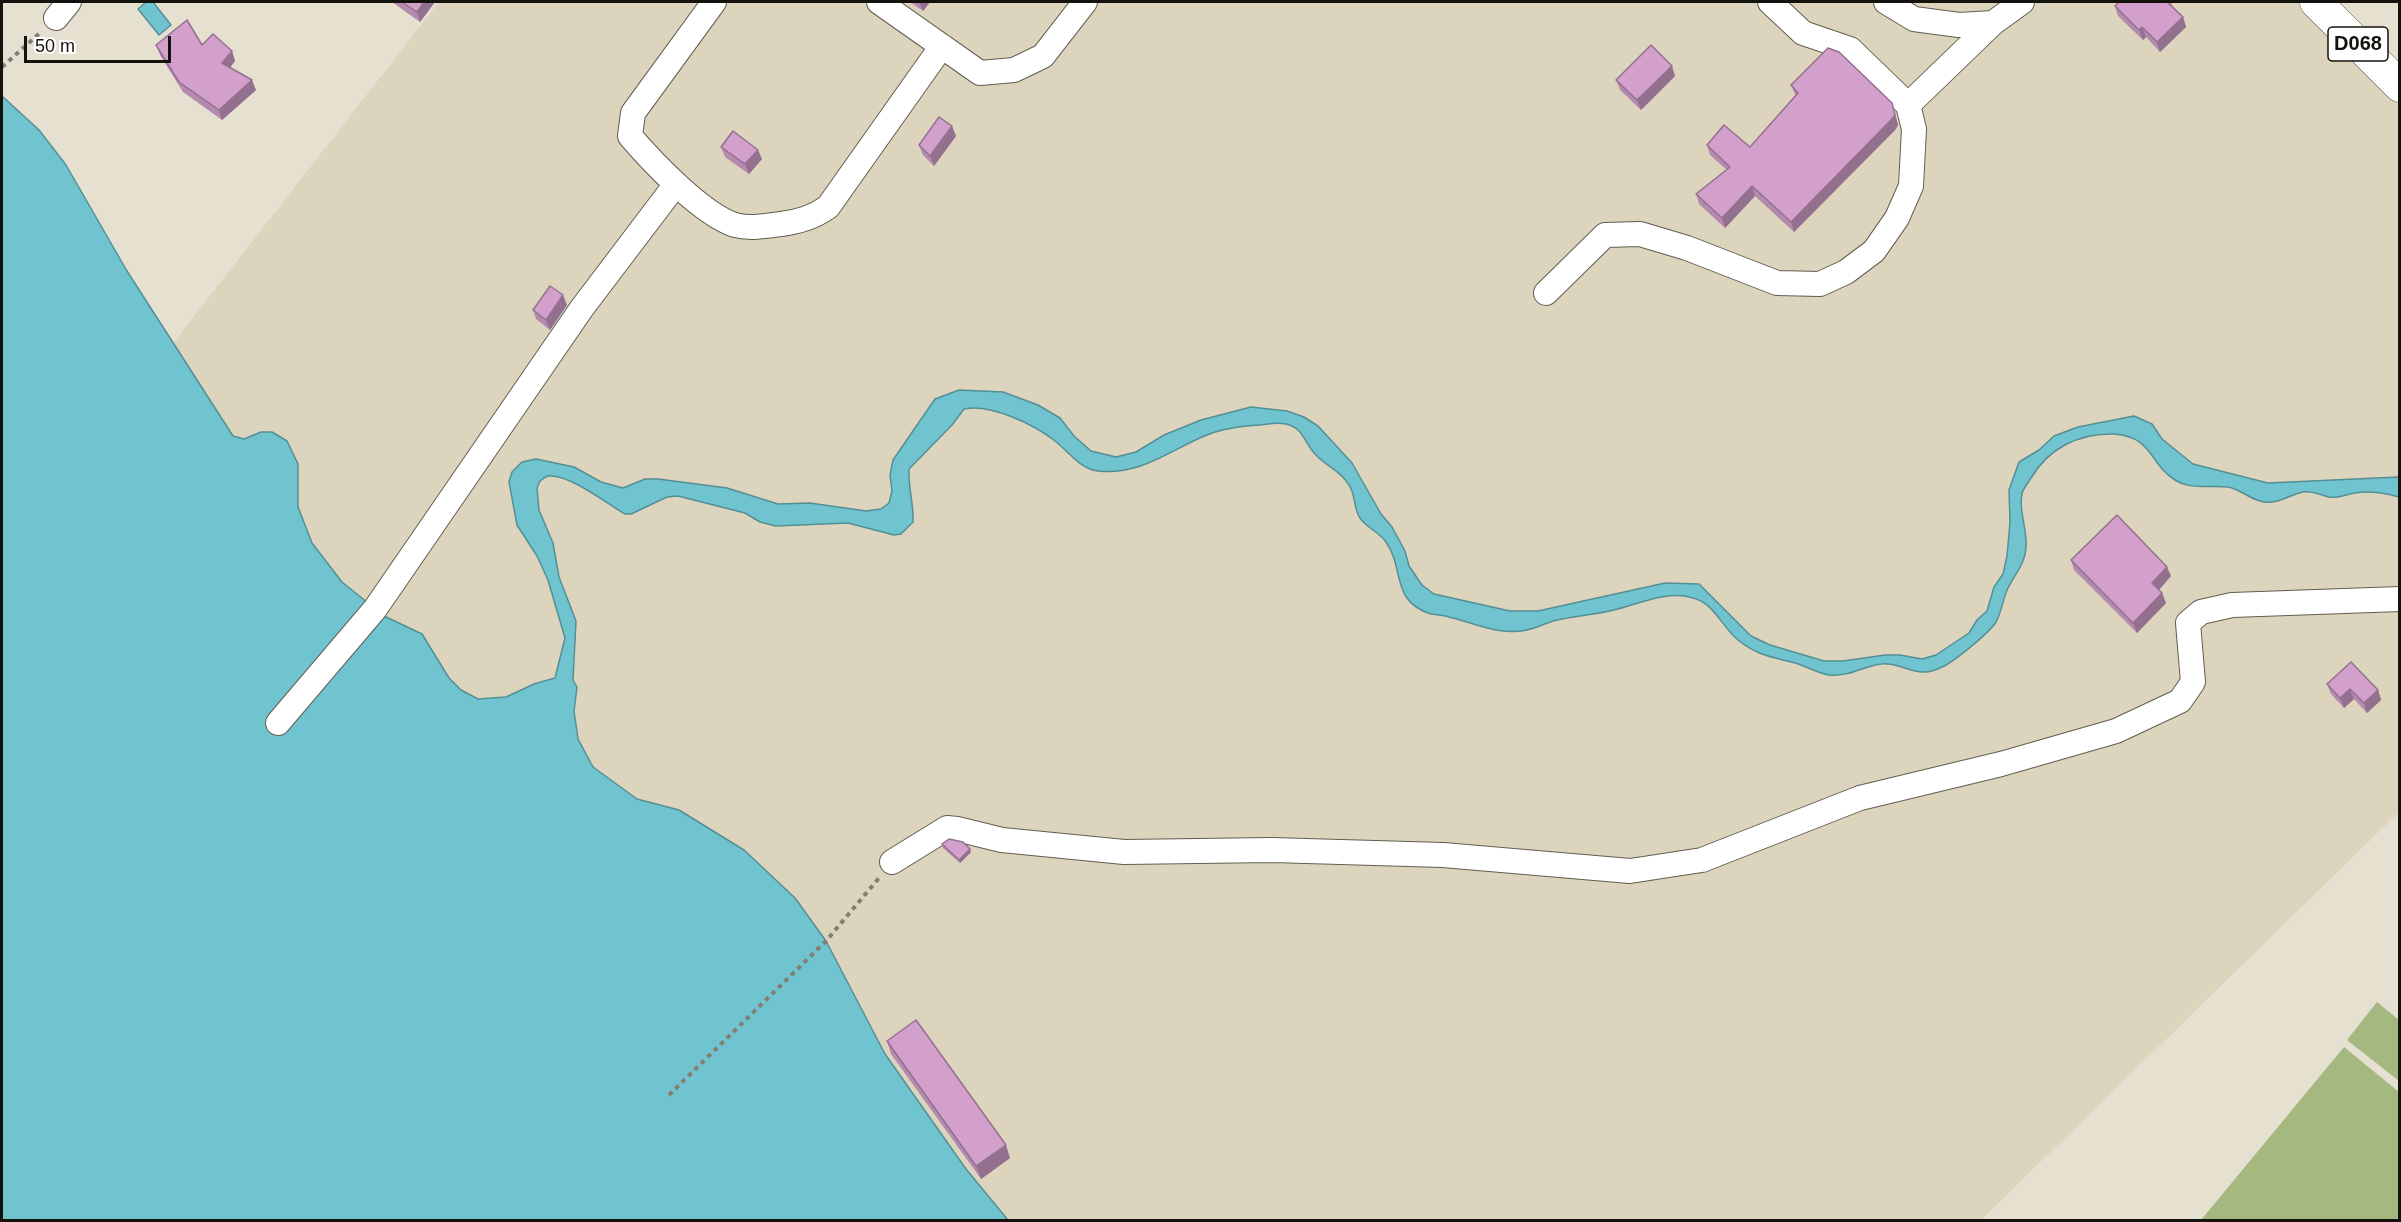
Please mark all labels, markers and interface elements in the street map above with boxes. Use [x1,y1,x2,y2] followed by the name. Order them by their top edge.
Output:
[27,24,174,62] scale bar
[2328,27,2388,61] road number: D068
[35,36,75,56] text: 50 m

